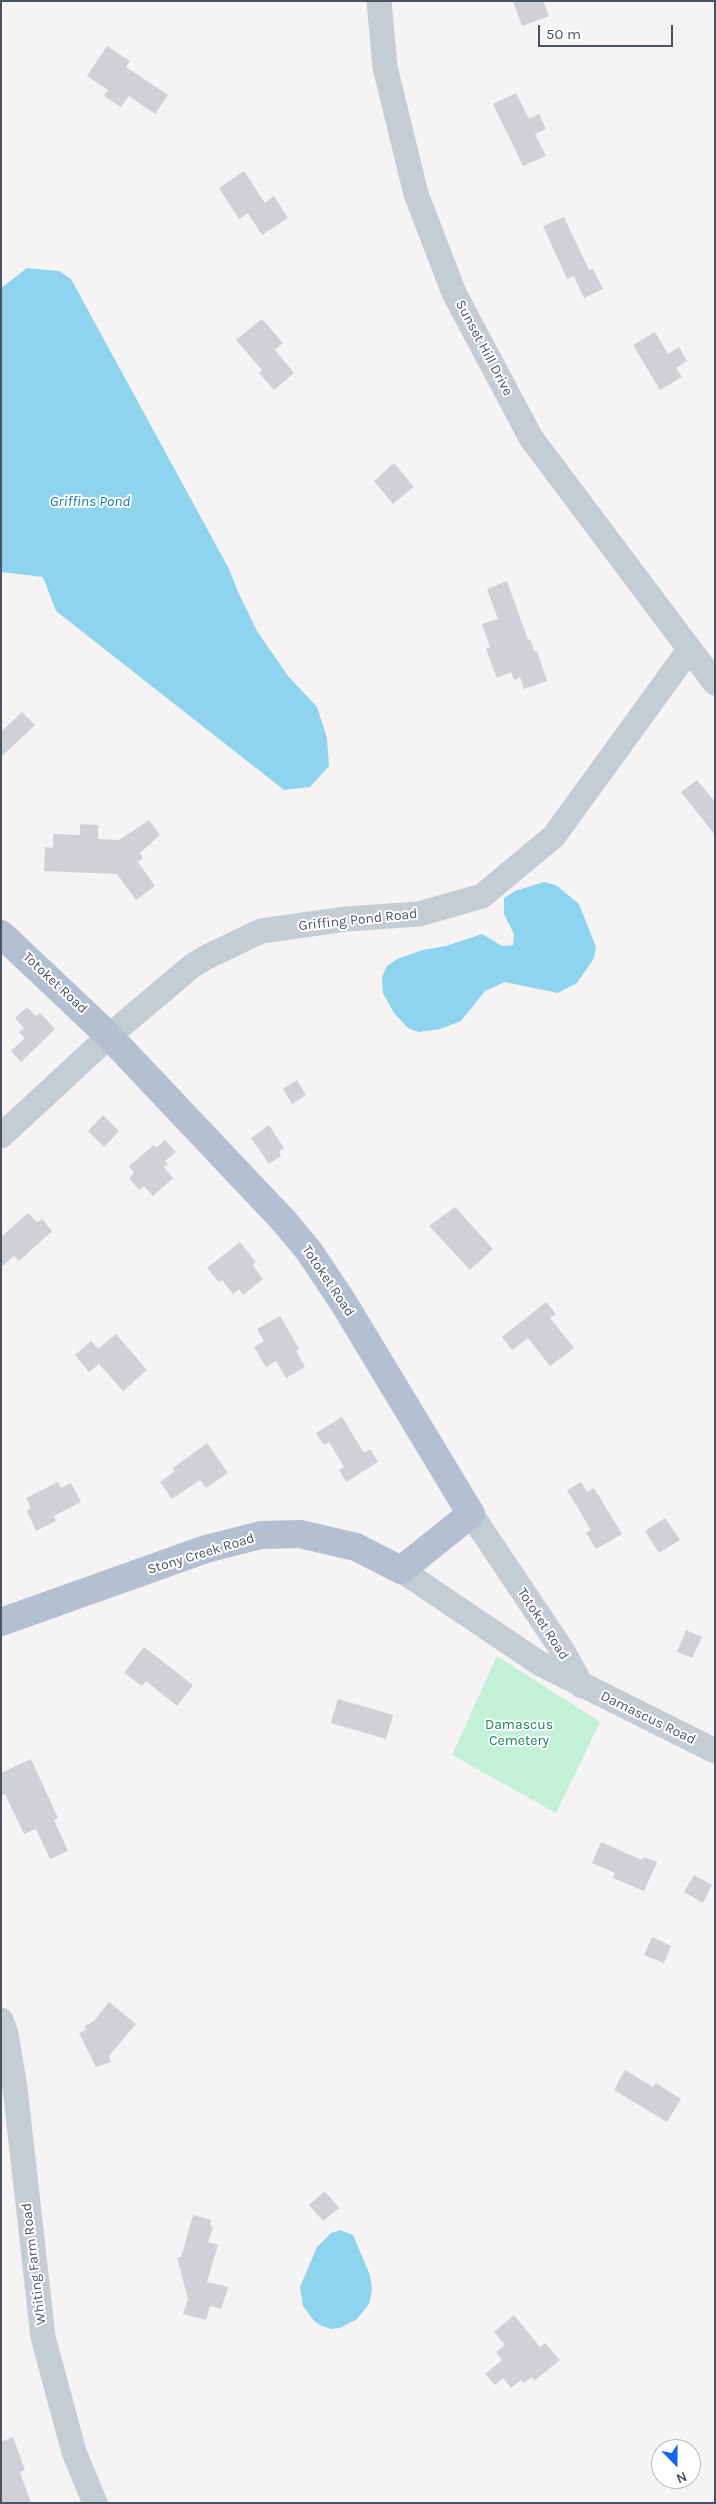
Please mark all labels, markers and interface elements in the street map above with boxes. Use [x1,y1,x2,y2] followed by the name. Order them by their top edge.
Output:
[541,15,676,47] scale bar
[546,25,581,43] text: 50 m
[452,297,516,399] street label: Sunset Hill Drive
[50,493,130,511] water label: Griffins Pond
[298,905,418,935] street label: Griffing Pond Road
[19,949,91,1017] street label: Totoket Road
[298,1242,358,1320] street label: Totoket Road
[145,1530,257,1578] street label: Stony Creek Road
[514,1585,572,1663] street label: Totoket Road
[598,1688,698,1748] street label: Damascus Road
[485,1717,553,1750] park label: Damascus Cemetery
[18,2202,50,2326] street label: Whiting Farm Road
[651,2439,701,2489] north arrow
[674,2468,689,2487] text: N

